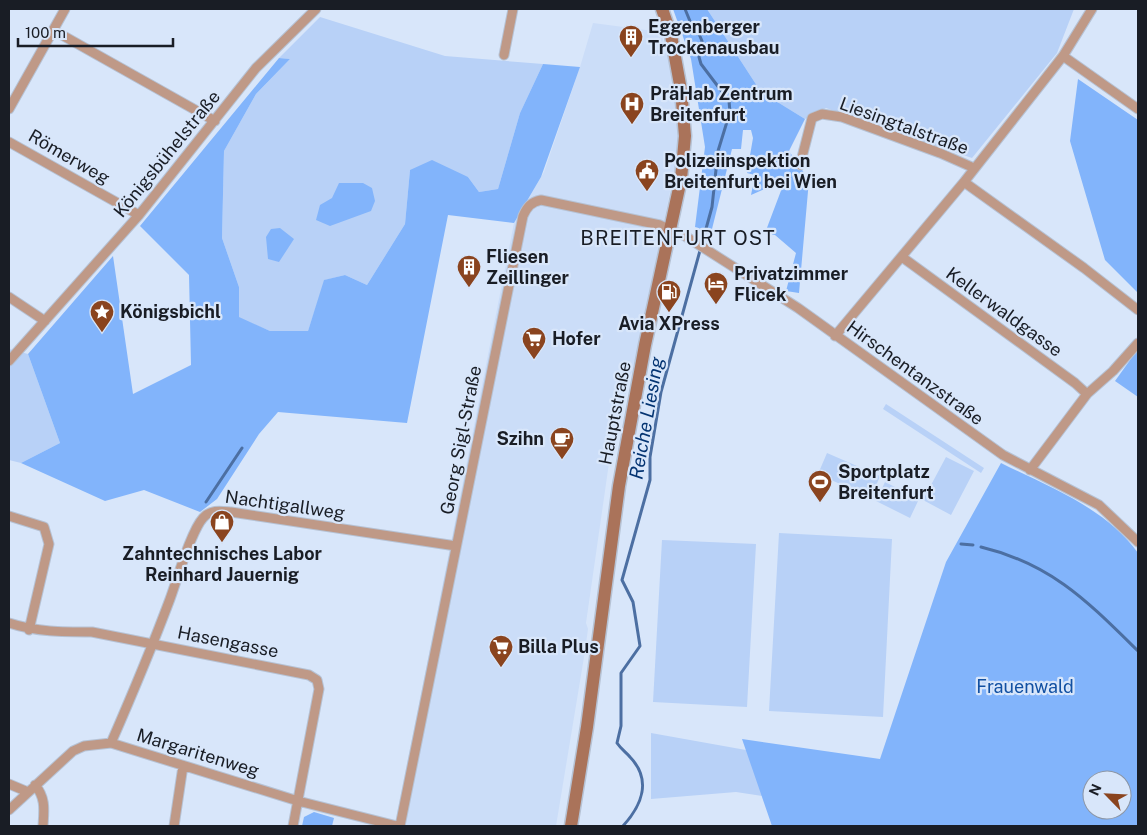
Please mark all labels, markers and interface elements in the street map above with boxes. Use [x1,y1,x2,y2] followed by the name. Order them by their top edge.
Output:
[18,15,172,47] scale bar
[648,16,779,58] place label: Eggenberger Trockenausbau
[25,24,66,41] text: 100 m
[618,24,644,58] building icon: Eggenberger Trockenausbau
[650,83,793,125] place label: PräHab Zentrum Breitenfurt
[109,86,224,221] street label: Königsbühelstraße
[619,91,645,125] hospital icon: PräHab Zentrum Breitenfurt
[837,92,972,159] street label: Liesingtalstraße
[25,125,114,188] street label: Römerweg
[664,150,837,192] place label: Polizeiinspektion Breitenfurt bei Wien
[634,158,660,192] public building icon: Polizeiinspektion Breitenfurt bei Wien
[580,226,776,250] district label: BREITENFURT OST
[486,246,570,288] place label: Fliesen Zeillinger
[456,254,482,288] building icon: Fliesen Zeillinger
[942,262,1066,361] street label: Kellerwaldgasse
[734,263,849,305] place label: Privatzimmer Flicek
[703,271,729,305] hotel icon: Privatzimmer Flicek
[656,279,682,313] fuel station icon: Avia XPress
[89,299,115,333] place icon: Königsbichl
[120,301,221,322] place label: Königsbichl
[618,313,720,334] place label: Avia XPress
[843,316,988,429] street label: Hirschentanzstraße
[521,326,547,360] supermarket icon: Hofer
[552,328,601,349] place label: Hofer
[624,354,668,481] water label: Reiche Liesing
[594,359,635,466] street label: Hauptstraße
[436,364,485,516] street label: Georg Sigl-Straße
[549,426,575,460] cafe icon: Szihn
[497,428,544,449] place label: Szihn
[838,461,934,503] place label: Sportplatz Breitenfurt
[807,469,833,503] sports icon: Sportplatz Breitenfurt
[224,486,346,523] street label: Nachtigallweg
[209,509,235,543] shop icon: Zahntechnisches Labor Reinhard Jauernig
[122,543,323,585] place label: Zahntechnisches Labor Reinhard Jauernig
[176,621,280,662] street label: Hasengasse
[488,634,514,668] supermarket icon: Billa Plus
[518,636,599,657] place label: Billa Plus
[976,676,1074,697] park label: Frauenwald
[134,724,262,781] street label: Margaritenweg
[1082,770,1132,820] north arrow
[1086,781,1105,798] text: N

